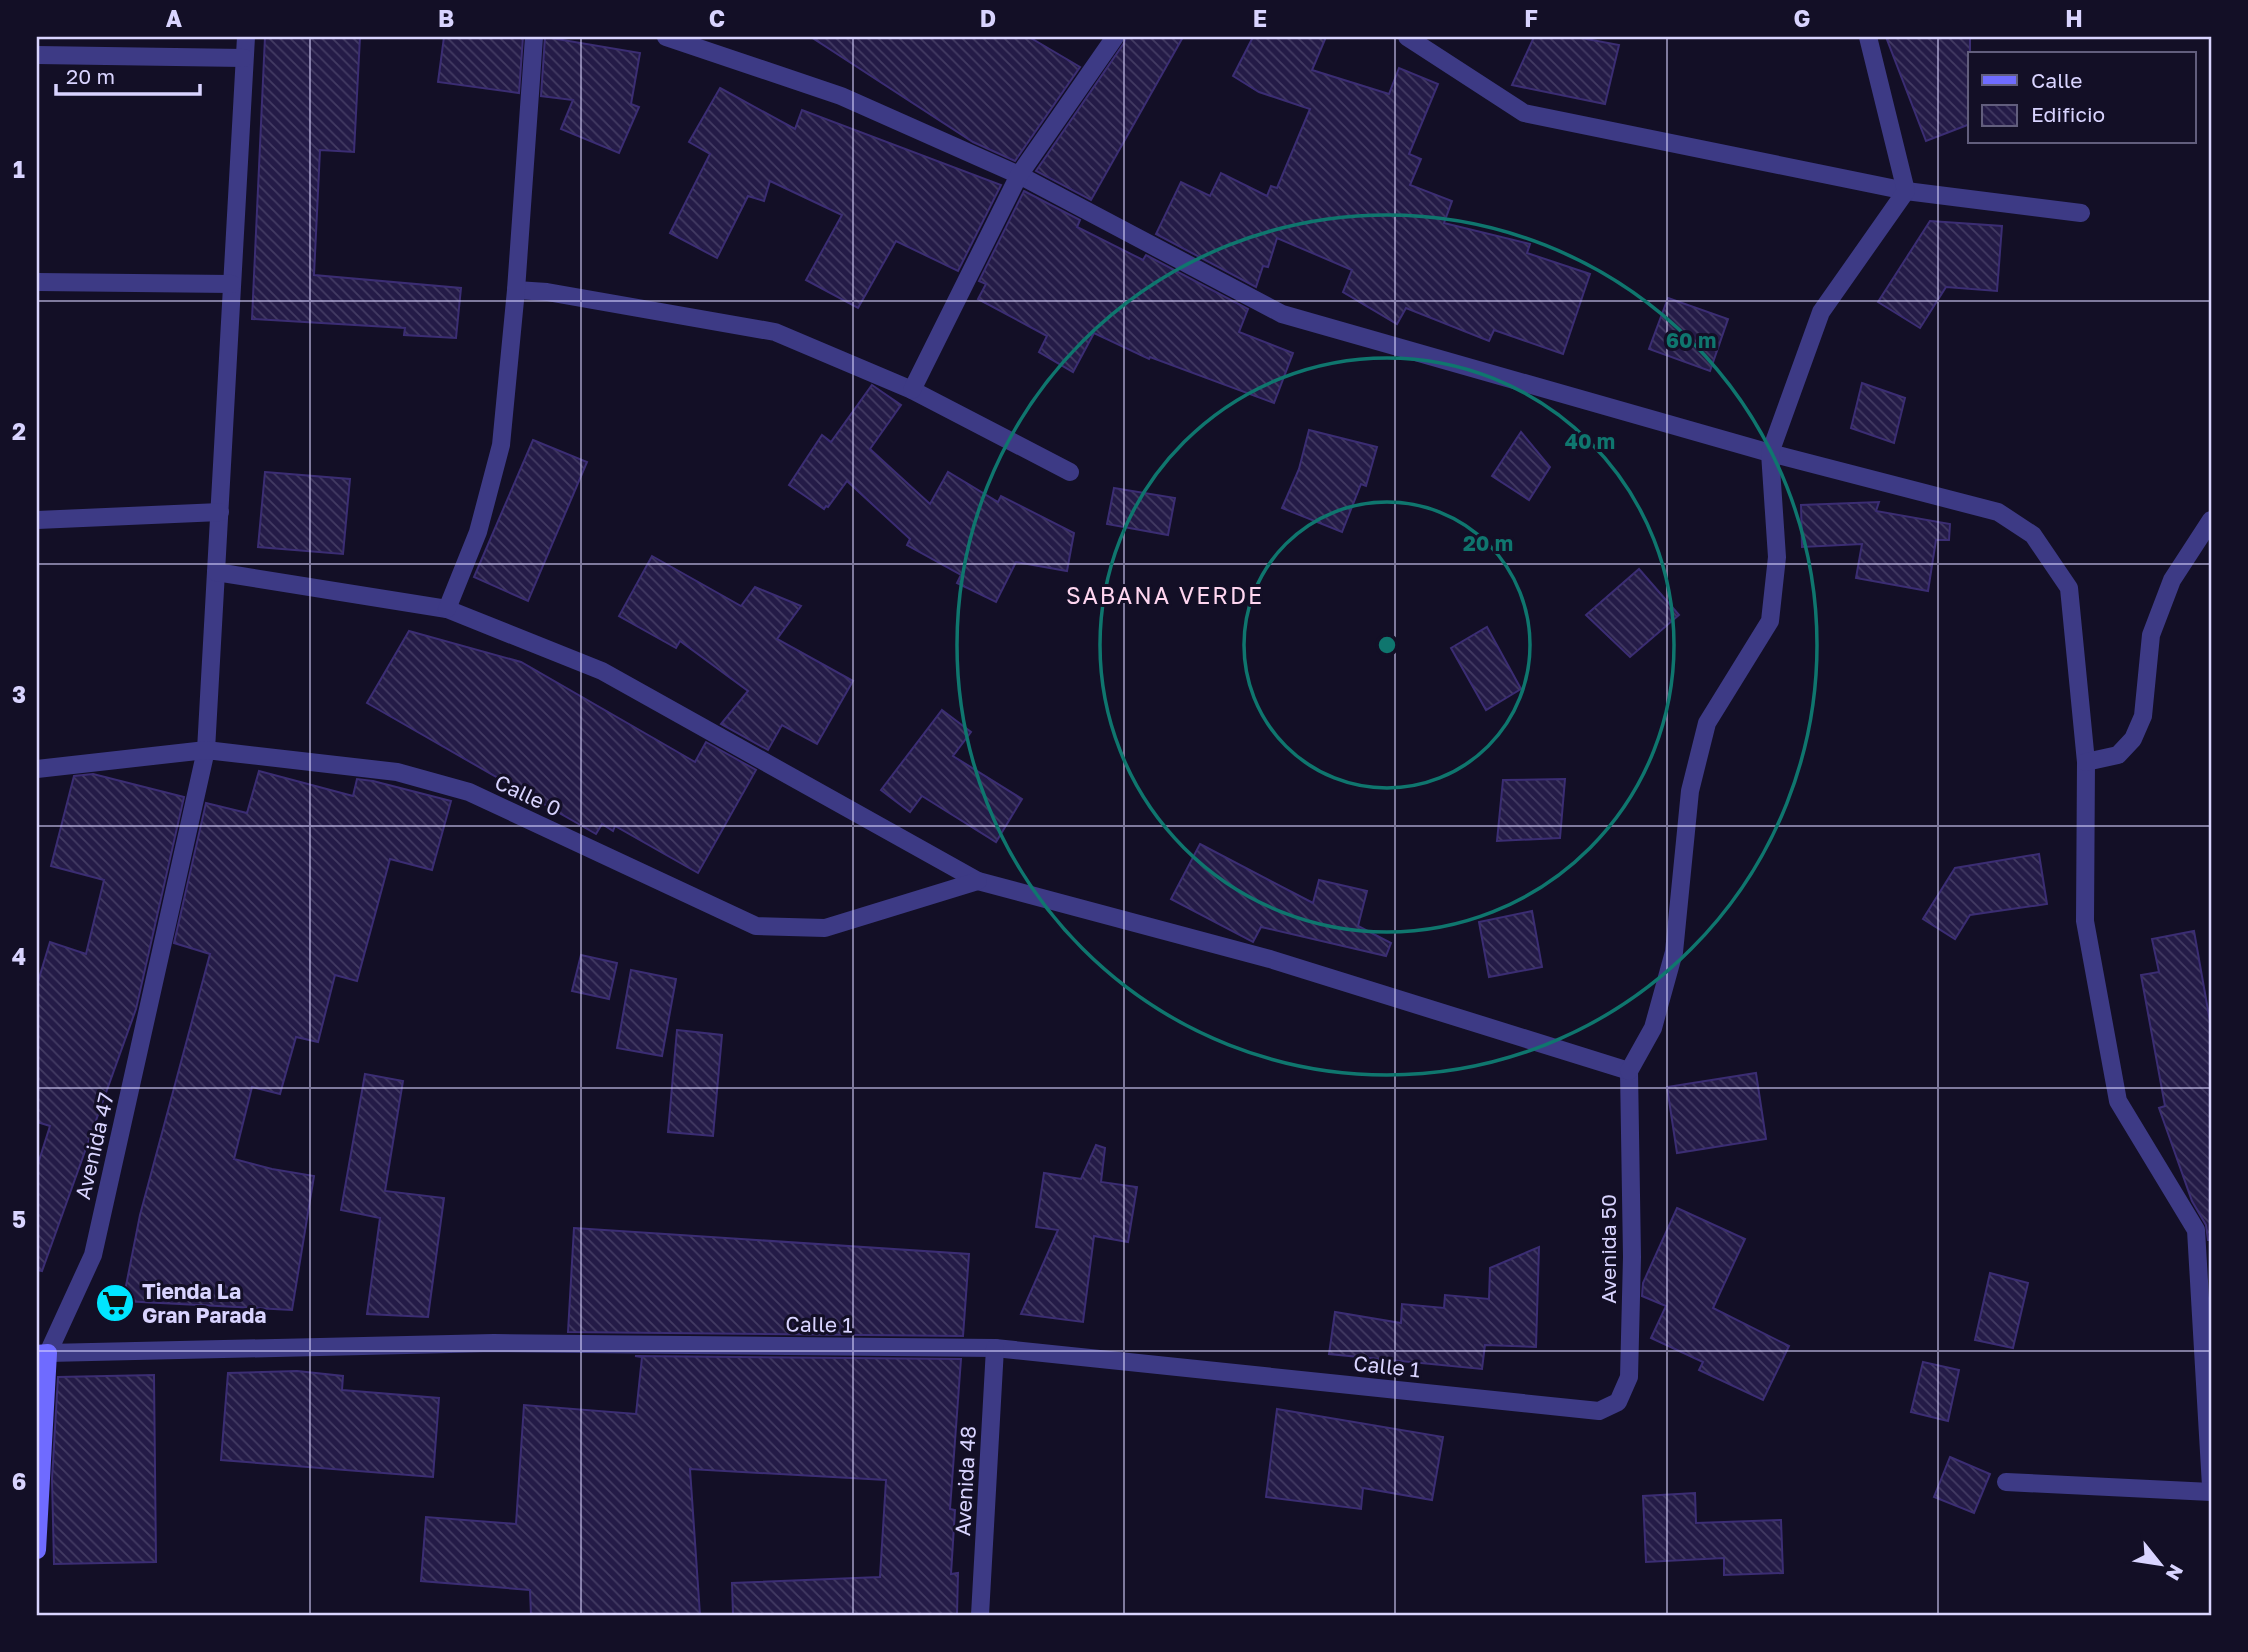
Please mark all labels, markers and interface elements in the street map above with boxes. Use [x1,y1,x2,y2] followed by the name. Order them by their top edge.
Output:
[166,4,183,32] text: A
[438,4,454,32] text: B
[709,4,725,32] text: C
[980,4,996,32] text: D
[1253,4,1267,32] text: E
[1524,4,1538,32] text: F
[1794,4,1810,32] text: G
[2065,4,2083,32] text: H
[56,52,200,96] scale bar
[1968,52,2196,144] legend
[66,63,115,89] text: 20 m
[2031,67,2083,93] text: Calle
[2031,101,2105,127] text: Edificio
[13,155,25,183] text: 1
[1666,327,1716,353] text: 60 m
[12,417,26,445] text: 2
[1565,428,1615,454] text: 40 m
[1463,530,1513,556] text: 20 m
[1066,581,1264,609] district label: SABANA VERDE
[1375,633,1399,657] centre of rings
[12,680,26,708] text: 3
[491,768,565,822] street label: Calle 0
[12,942,26,970] text: 4
[69,1090,119,1202] street label: Avenida 47
[1595,1194,1621,1304] street label: Avenida 50
[12,1205,26,1233] text: 5
[142,1278,267,1328] place label: Tienda La Gran Parada
[94,1282,136,1324] supermarket icon: Tienda La Gran Parada
[785,1310,853,1338] street label: Calle 1
[1352,1350,1422,1382] street label: Calle 1
[949,1425,981,1537] street label: Avenida 48
[12,1467,26,1495] text: 6
[2126,1530,2196,1600] north arrow
[2162,1561,2189,1585] text: N

